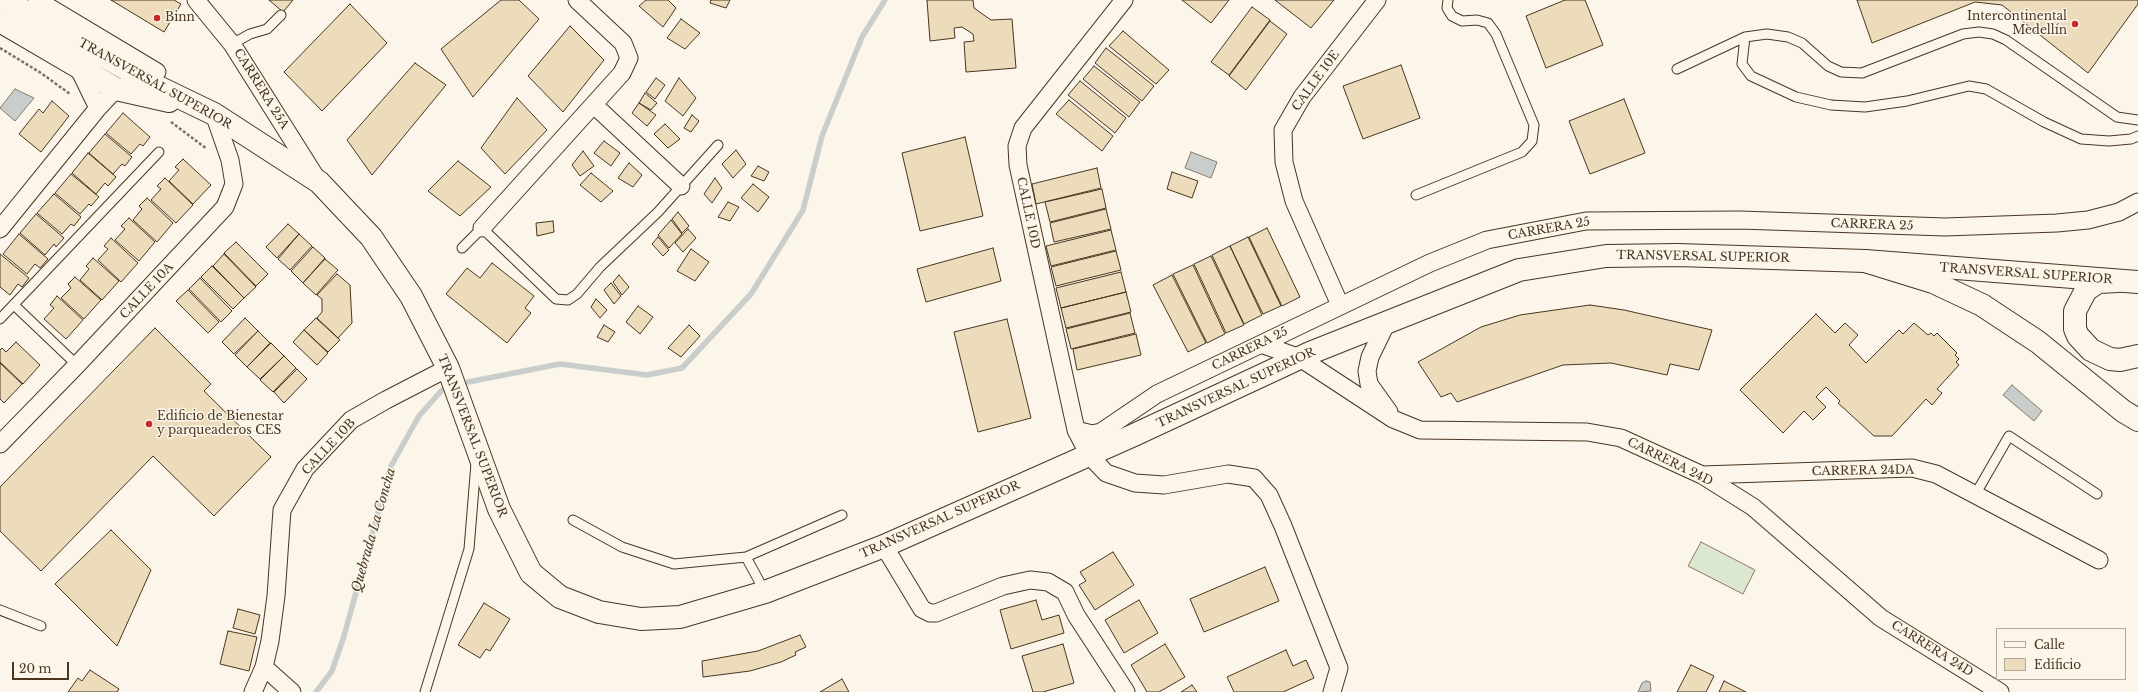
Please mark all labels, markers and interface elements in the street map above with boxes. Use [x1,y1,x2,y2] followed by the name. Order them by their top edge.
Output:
[1967,10,2067,38] place label: Intercontinental Medellín
[165,11,195,25] place label: Binn
[152,13,162,23] marker: Binn
[2070,19,2080,29] marker: Intercontinental Medellín
[76,36,234,132] street label: TRANSVERSAL SUPERIOR
[230,46,292,132] street label: CARRERA 25A
[1289,48,1343,114] street label: CALLE 10E
[1013,176,1043,250] street label: CALLE 10D
[1507,215,1591,243] street label: CARRERA 25
[1830,216,1914,234] street label: CARRERA 25
[1616,248,1790,266] street label: TRANSVERSAL SUPERIOR
[117,260,177,322] street label: CALLE 10A
[1939,261,2113,287] street label: TRANSVERSAL SUPERIOR
[1210,324,1290,374] street label: CARRERA 25
[1154,345,1318,431] street label: TRANSVERSAL SUPERIOR
[434,353,510,519] street label: TRANSVERSAL SUPERIOR
[157,410,284,438] place label: Edificio de Bienestar y parqueaderos CES
[299,416,359,478] street label: CALLE 10B
[144,419,154,429] marker: Edificio de Bienestar y parqueaderos CES
[1625,435,1715,489] street label: CARRERA 24D
[1812,463,1914,479] street label: CARRERA 24DA
[349,466,399,594] water label: Quebrada La Concha
[858,478,1022,562] street label: TRANSVERSAL SUPERIOR
[1888,618,1976,680] street label: CARRERA 24D
[1996,628,2126,680] legend
[2034,637,2065,652] text: Calle
[14,654,71,680] scale bar
[2034,657,2081,672] text: Edificio
[19,661,51,676] text: 20 m

